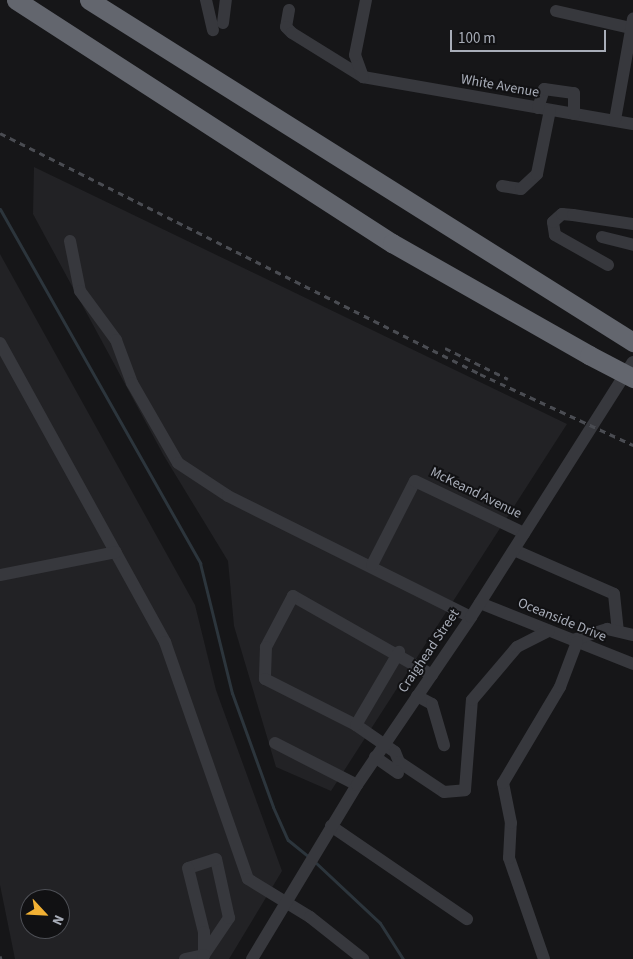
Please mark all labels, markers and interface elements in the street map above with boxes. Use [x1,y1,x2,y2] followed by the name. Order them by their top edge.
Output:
[453,20,609,52] scale bar
[458,28,496,49] text: 100 m
[459,71,541,101] street label: White Avenue
[427,464,525,522] street label: McKeand Avenue
[515,595,609,645] street label: Oceanside Drive
[395,606,463,696] street label: Craighead Street
[20,889,70,939] north arrow
[47,911,69,928] text: N

